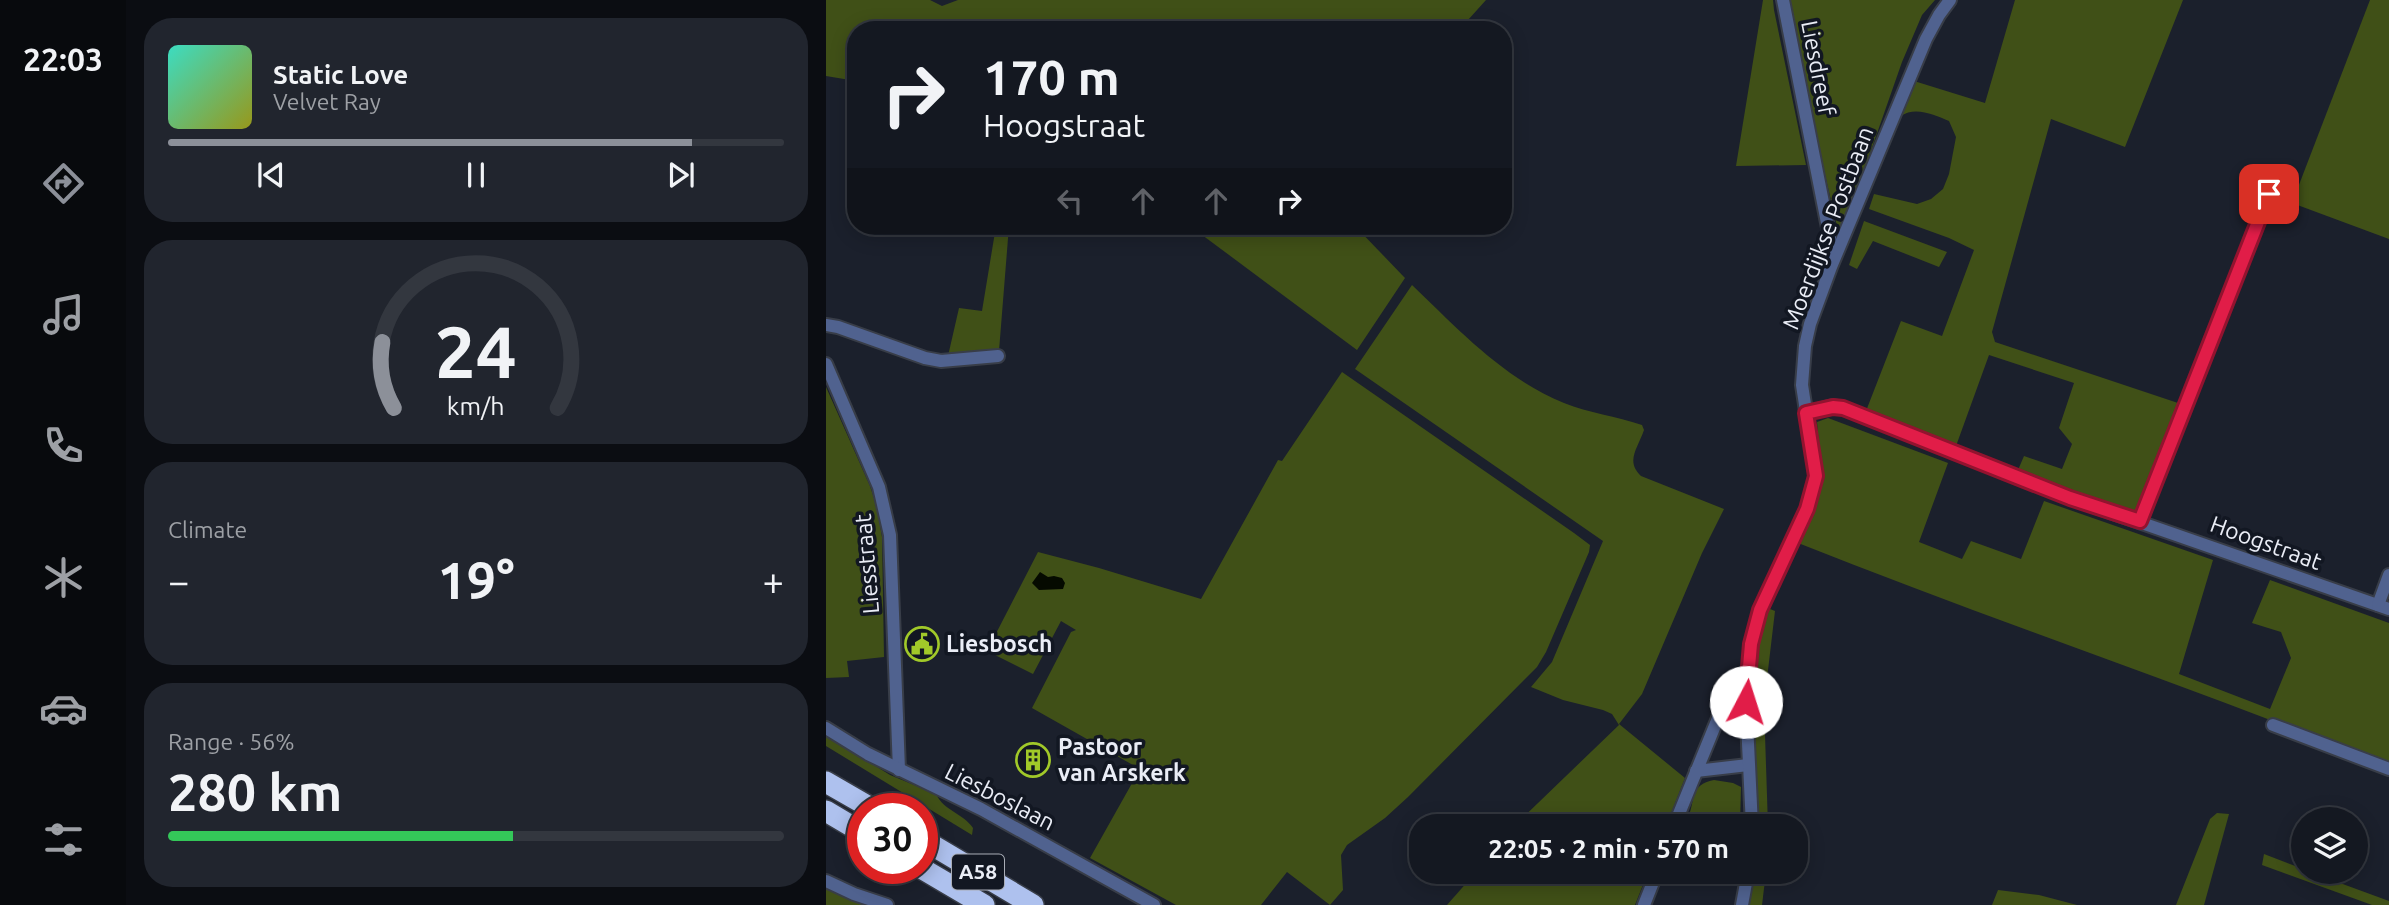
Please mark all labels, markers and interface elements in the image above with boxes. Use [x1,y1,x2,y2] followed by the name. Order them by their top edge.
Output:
[1797,18,1840,118] street label: Liesdreef
[23,41,103,77] text: 22:03
[868,49,959,140] icon: right
[983,49,1120,104] text: 170 m
[273,60,408,89] text: Static Love
[273,89,381,114] text: Velvet Ray
[983,107,1145,143] text: Hoogstraat
[1777,123,1878,333] street label: Moerdijkse Postbaan
[252,156,290,194] icon: previous
[457,156,495,194] icon: pause
[662,156,700,194] icon: next
[39,159,88,208] icon: directions
[2239,164,2299,224] pin
[2250,175,2288,213] icon: arrive
[1051,182,1089,220] icon: left
[1124,182,1162,220] icon: ahead
[1197,182,1235,220] icon: ahead
[1270,182,1308,220] icon: right
[39,290,88,339] icon: music
[435,310,517,392] text: 24
[447,391,505,419] text: km/h
[39,421,88,470] icon: phone
[2207,511,2325,574] street label: Hoogstraat
[850,513,883,615] street label: Liesstraat
[168,517,247,542] text: Climate
[437,551,515,609] text: 19°
[39,553,88,602] icon: climate
[168,560,189,602] text: −
[763,560,784,602] text: +
[903,625,941,663] public building icon: Liesbosch
[946,631,1052,656] place label: Liesbosch
[1709,665,1783,739] position arrow
[39,684,88,733] icon: car
[168,729,295,754] text: Range · 56%
[1058,734,1186,785] place label: Pastoor van Arskerk
[1014,741,1052,779] building icon: Pastoor van Arskerk
[941,758,1059,835] street label: Liesboslaan
[168,763,342,821] text: 280 km
[847,793,938,884] speed limit sign: 30
[2291,807,2368,884] map controls
[2291,807,2368,884] button: layers
[39,815,88,864] icon: filters
[1488,834,1729,863] text: 22:05 · 2 min · 570 m
[952,854,1004,890] road number: A58

